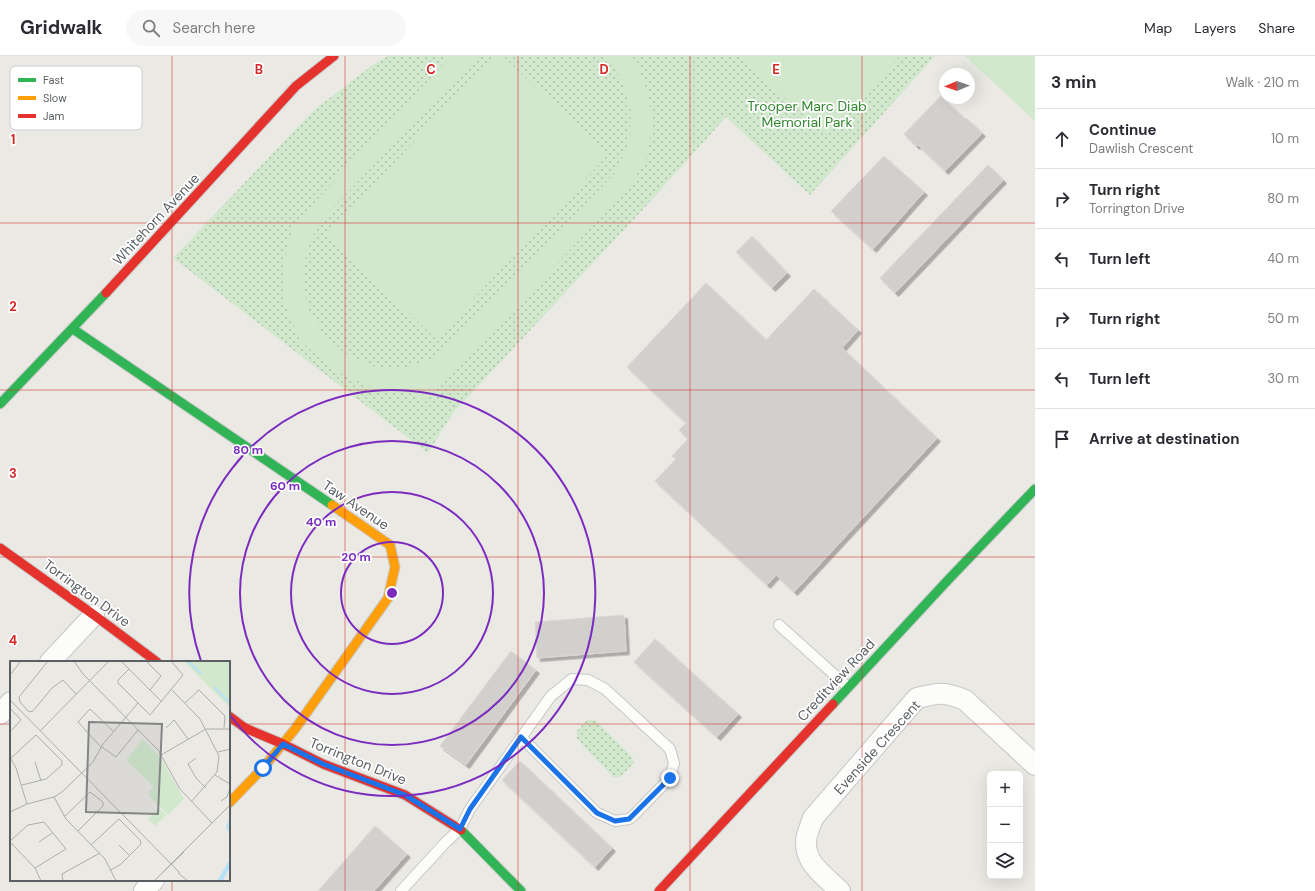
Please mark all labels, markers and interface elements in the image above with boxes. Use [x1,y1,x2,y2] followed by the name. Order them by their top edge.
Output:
[126,10,406,46] search box
[20,15,102,40] text: Gridwalk
[140,17,162,39] icon: search
[172,18,255,38] text: Search here
[1144,19,1172,37] text: Map
[1194,19,1236,37] text: Layers
[1258,19,1295,37] text: Share
[255,61,263,78] text: B
[426,61,436,78] text: C
[599,61,609,78] text: D
[772,61,780,78] text: E
[10,66,142,130] legend
[939,68,975,104] north arrow
[1051,71,1096,93] text: 3 min
[43,73,64,87] text: Fast
[1226,74,1299,91] text: Walk · 210 m
[43,91,67,105] text: Slow
[747,97,867,131] park label: Trooper Marc Diab Memorial Park
[43,109,64,123] text: Jam
[1089,120,1157,140] text: Continue
[1051,128,1073,150] icon: ahead
[1271,130,1299,147] text: 10 m
[11,131,15,148] text: 1
[1089,140,1193,157] text: Dawlish Crescent
[109,169,203,269] street label: Whitehorn Avenue
[1089,180,1160,200] text: Turn right
[1051,188,1073,210] icon: right
[1267,190,1299,207] text: 80 m
[1089,200,1185,217] text: Torrington Drive
[1051,248,1073,270] icon: left
[1089,249,1150,269] text: Turn left
[1267,250,1299,267] text: 40 m
[9,298,17,315] text: 2
[1051,308,1073,330] icon: right
[1089,309,1160,329] text: Turn right
[1267,310,1299,327] text: 50 m
[1051,368,1073,390] icon: left
[1089,369,1150,389] text: Turn left
[1267,370,1299,387] text: 30 m
[1051,428,1073,450] icon: arrive
[1089,429,1240,449] text: Arrive at destination
[233,442,263,458] text: 80 m
[9,465,17,482] text: 3
[319,476,393,534] street label: Taw Avenue
[270,478,300,494] text: 60 m
[306,514,336,530] text: 40 m
[341,549,371,565] text: 20 m
[40,555,134,631] street label: Torrington Drive
[385,586,399,600] centre of rings
[9,632,17,649] text: 4
[793,635,879,725] street label: Creditview Road
[10,661,230,881] inset map
[830,696,924,798] street label: Evenside Crescent
[307,733,409,789] street label: Torrington Drive
[254,759,272,777] route start
[661,769,679,787] route end
[987,771,1023,879] map controls
[987,771,1023,807] button: +
[987,807,1023,843] button: −
[987,843,1023,879] button: layers

